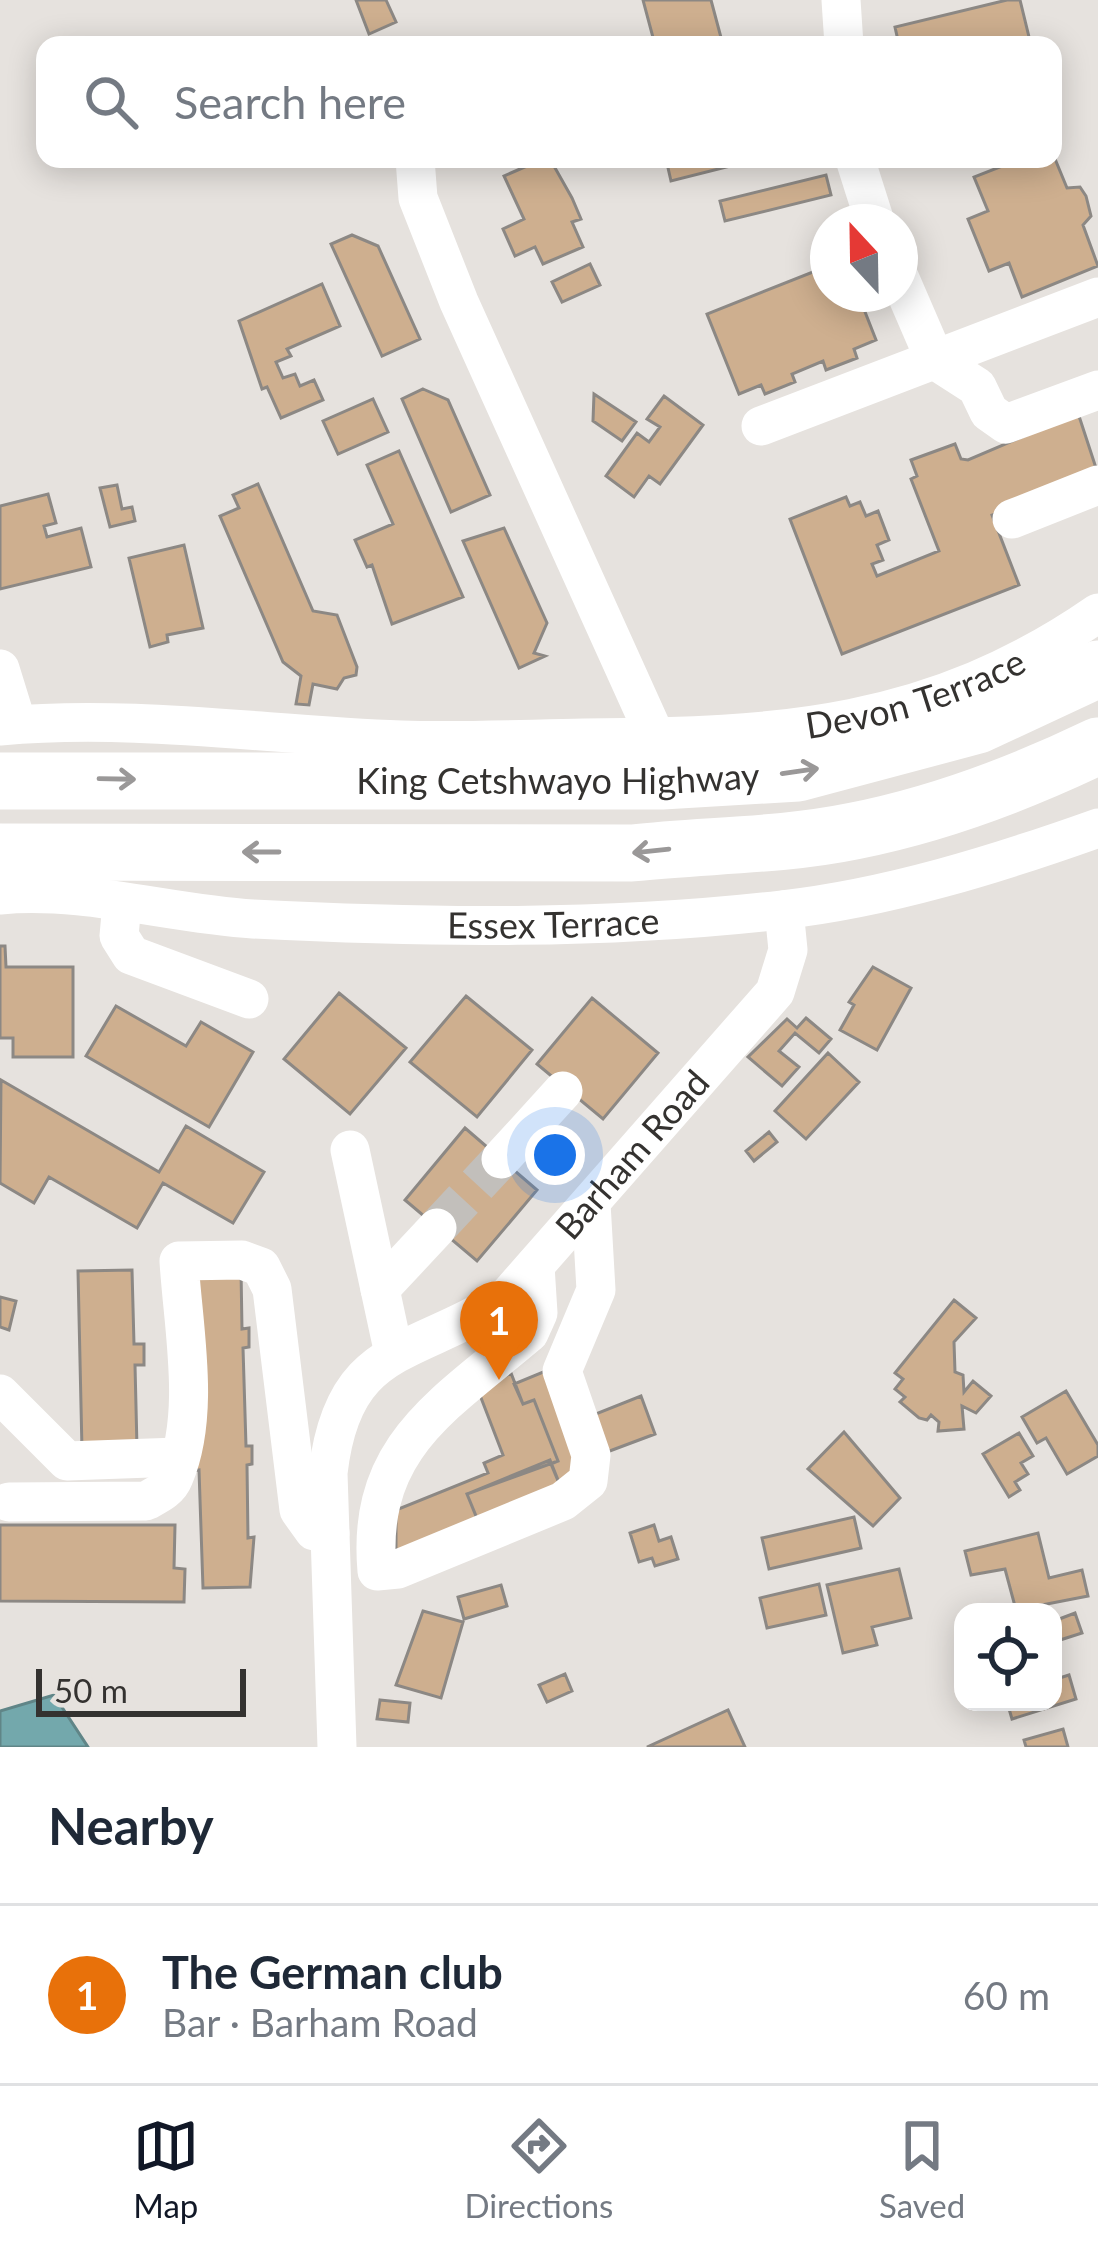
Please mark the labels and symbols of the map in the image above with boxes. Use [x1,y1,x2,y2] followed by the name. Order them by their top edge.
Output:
[810,204,918,312] north arrow
[802,638,1032,747] street label: Devon Terrace
[356,752,761,802] street label: King Cetshwayo Highway
[780,759,819,782] one-way arrow
[97,768,136,790] one-way arrow
[632,840,671,863] one-way arrow
[242,841,281,863] one-way arrow
[447,898,660,947] street label: Essex Terrace
[545,1060,718,1248] street label: Barham Road
[525,1125,585,1185] your location
[460,1281,538,1380] pin: 1
[36,1663,246,1716] scale bar

